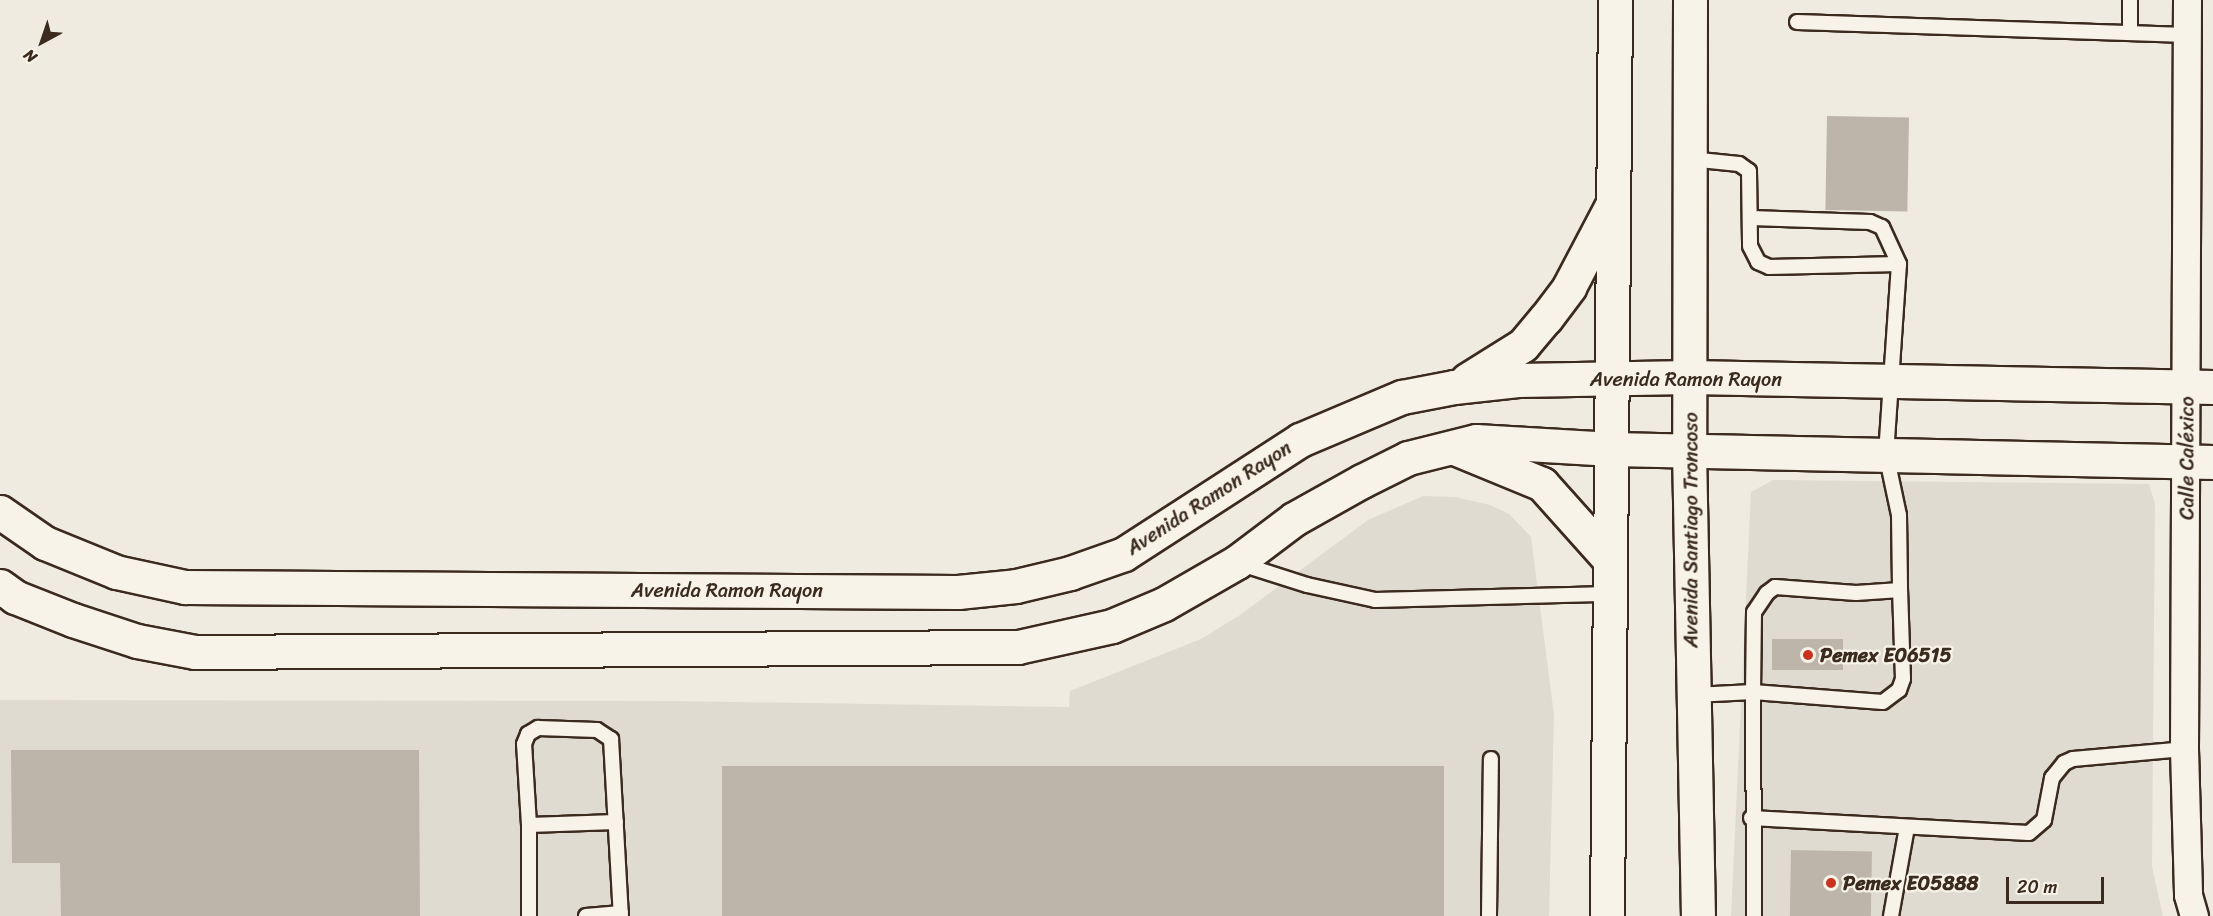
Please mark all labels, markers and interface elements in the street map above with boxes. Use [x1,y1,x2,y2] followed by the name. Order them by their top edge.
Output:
[12,12,72,72] north arrow
[17,41,44,71] text: N
[1590,367,1782,391] street label: Avenida Ramon Rayon
[2175,396,2199,520] street label: Calle Caléxico
[1679,412,1703,648] street label: Avenida Santiago Troncoso
[1122,436,1296,560] street label: Avenida Ramon Rayon
[631,578,823,602] street label: Avenida Ramon Rayon
[1820,643,1952,667] place label: Pemex E06515
[1801,648,1815,662] marker: Pemex E06515
[2009,865,2106,903] scale bar
[1843,871,1979,895] place label: Pemex E05888
[2017,871,2057,903] text: 20 m
[1824,876,1838,890] marker: Pemex E05888

